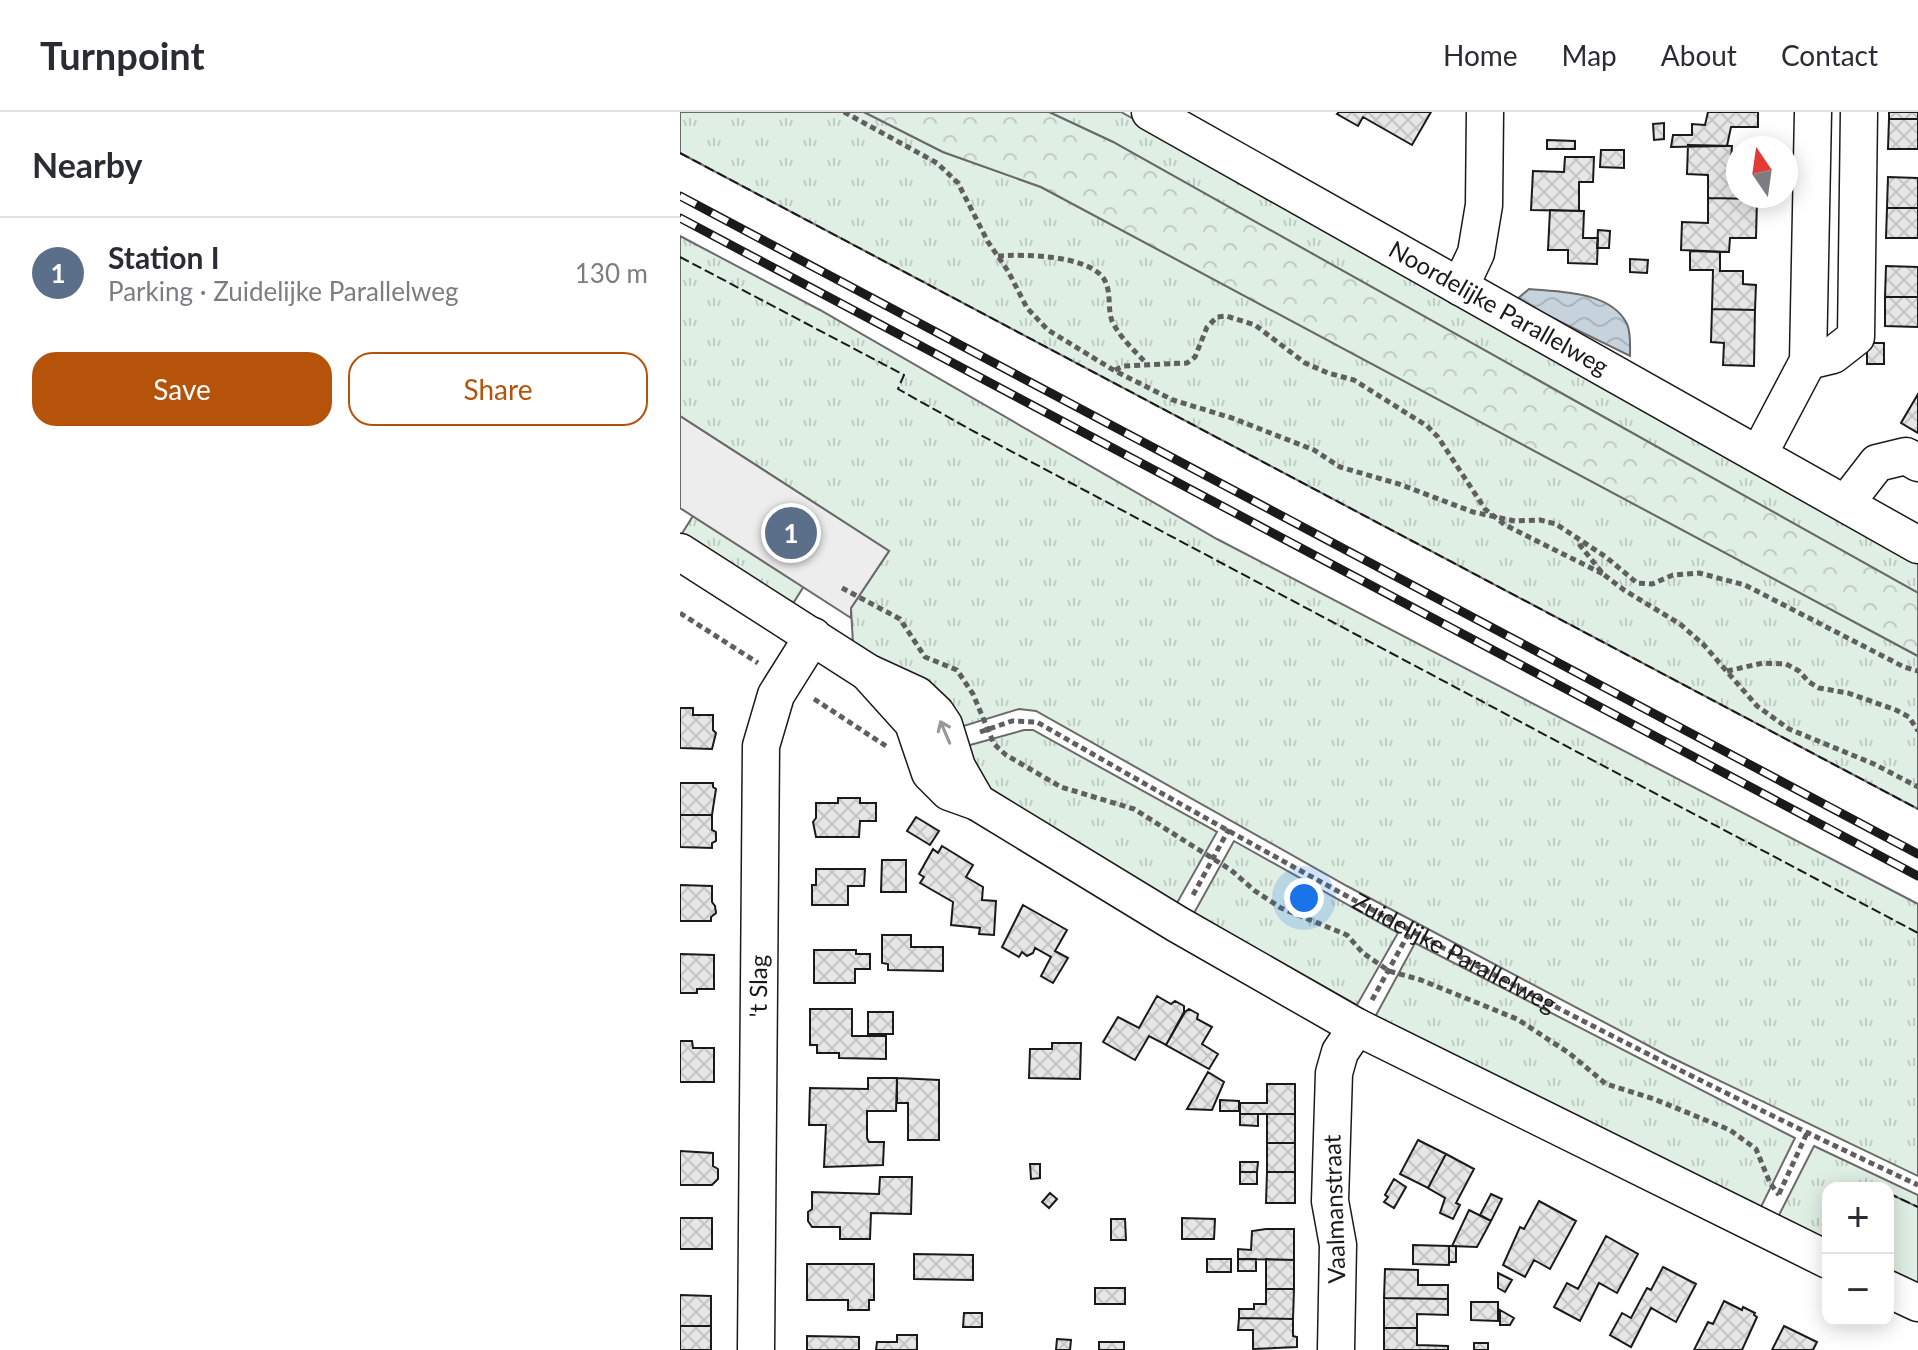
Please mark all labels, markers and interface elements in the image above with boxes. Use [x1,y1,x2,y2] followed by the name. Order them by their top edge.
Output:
[40,32,205,78] text: Turnpoint
[1443,38,1518,72] text: Home
[1562,38,1617,72] text: Map
[1661,38,1737,72] text: About
[1781,38,1878,72] text: Contact
[1726,136,1798,208] north arrow
[32,144,143,185] text: Nearby
[1384,234,1614,380] street label: Noordelijke Parallelweg
[108,239,220,275] text: Station I
[50,257,66,289] text: 1
[575,257,648,289] text: 130 m
[108,275,459,307] text: Parking · Zuidelijke Parallelweg
[32,352,332,426] button: Save
[348,352,648,426] button: Share
[765,503,817,563] pin: 1
[937,720,952,745] one-way arrow
[1284,878,1324,918] your location
[1348,886,1562,1018] street label: Zuidelijke Parallelweg
[743,955,772,1017] street label: 't Slag
[1316,1134,1351,1284] street label: Vaalmanstraat
[1822,1182,1894,1326] map controls
[1822,1182,1894,1254] button: +
[1822,1254,1894,1326] button: −

